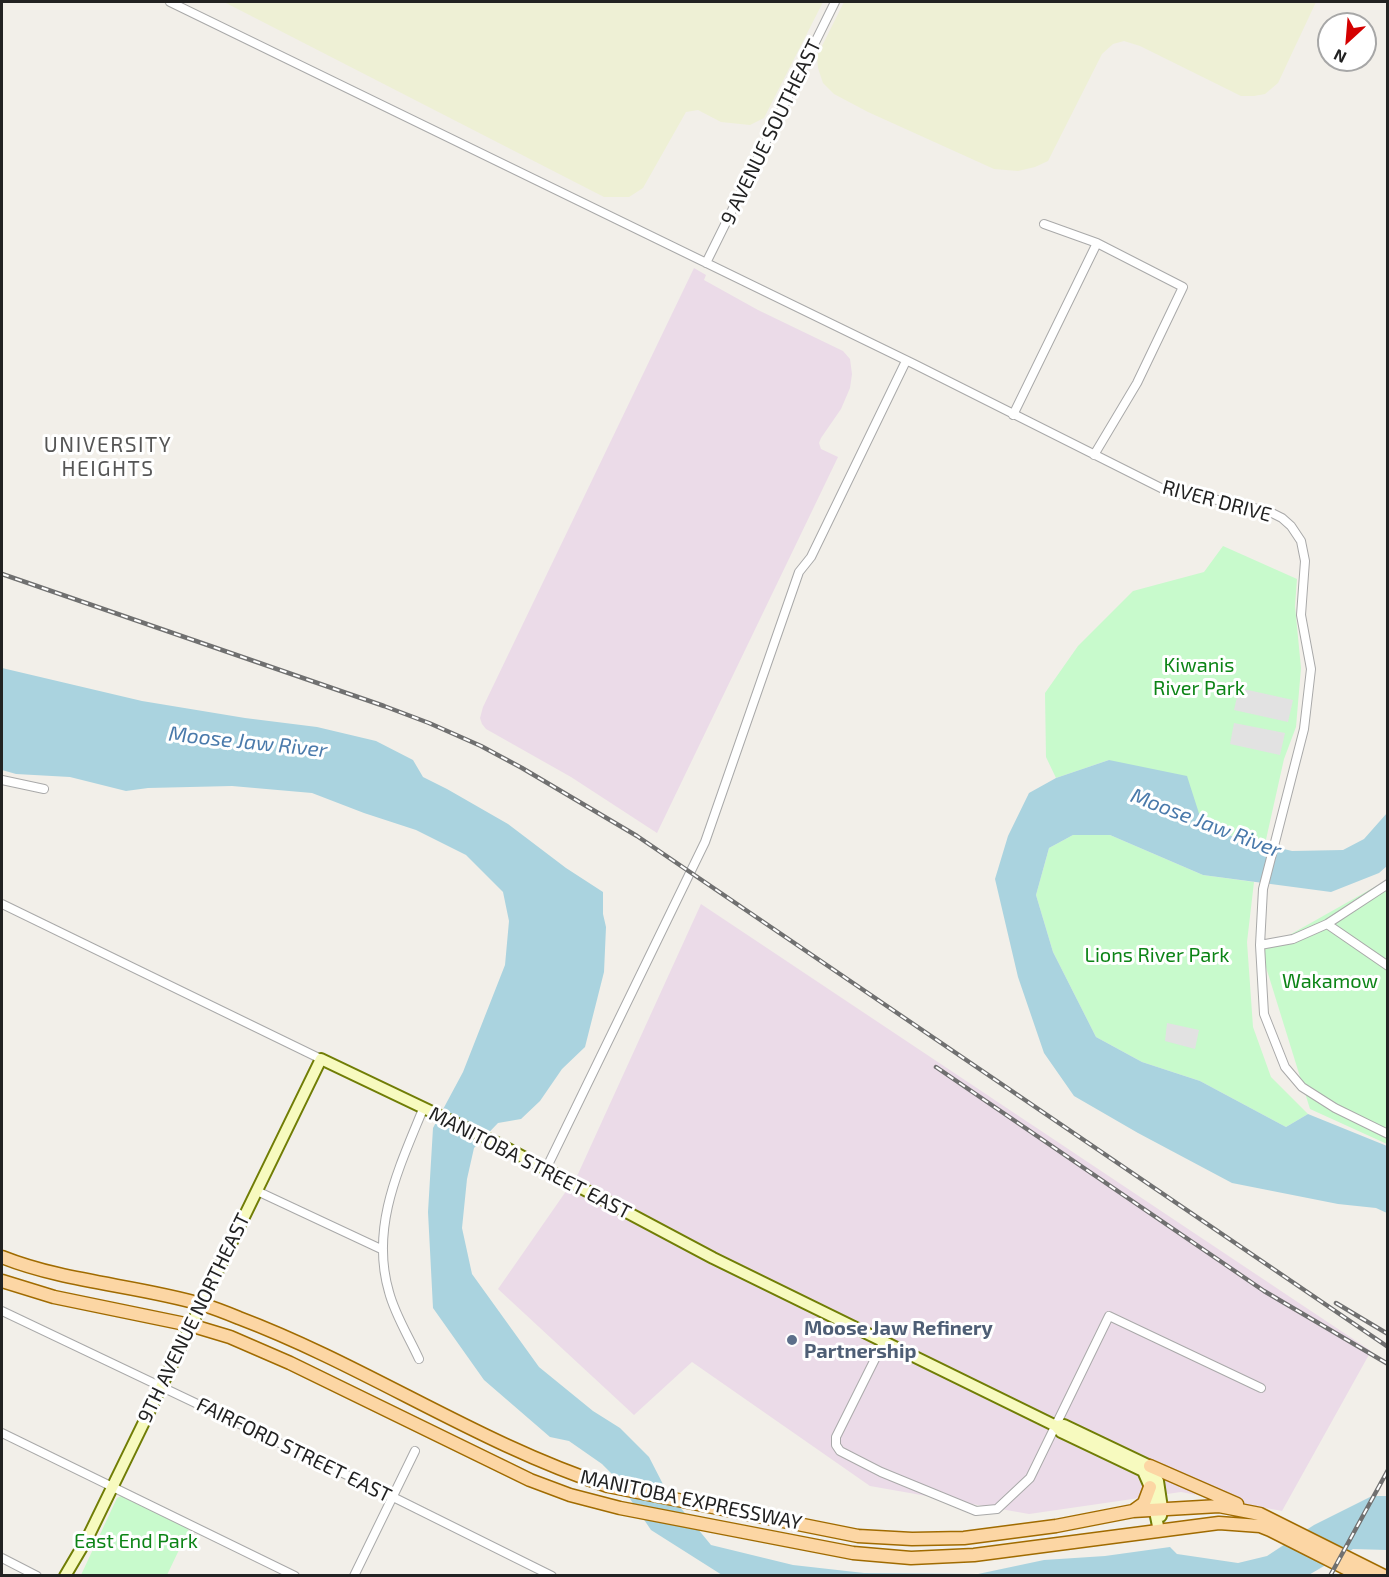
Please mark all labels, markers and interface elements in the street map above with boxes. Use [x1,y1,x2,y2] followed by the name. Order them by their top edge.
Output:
[1317,12,1377,72] north arrow
[716,35,826,229] street label: 9 AVENUE SOUTHEAST
[1330,46,1349,68] text: N
[44,432,172,482] district label: UNIVERSITY HEIGHTS
[1160,475,1274,527] street label: RIVER DRIVE
[1153,653,1245,700] park label: Kiwanis River Park
[167,721,329,763] water label: Moose Jaw River
[1127,783,1285,863] water label: Moose Jaw River
[1085,943,1229,967] park label: Lions River Park
[1282,969,1378,993] park label: Wakamow
[425,1102,635,1224] street label: MANITOBA STREET EAST
[133,1209,255,1427] street label: 9TH AVENUE NORTHEAST
[804,1316,993,1363] place label: Moose Jaw Refinery Partnership
[785,1333,799,1347] marker: Moose Jaw Refinery Partnership
[193,1392,395,1508] street label: FAIRFORD STREET EAST
[578,1465,804,1535] street label: MANITOBA EXPRESSWAY
[74,1529,198,1553] park label: East End Park

